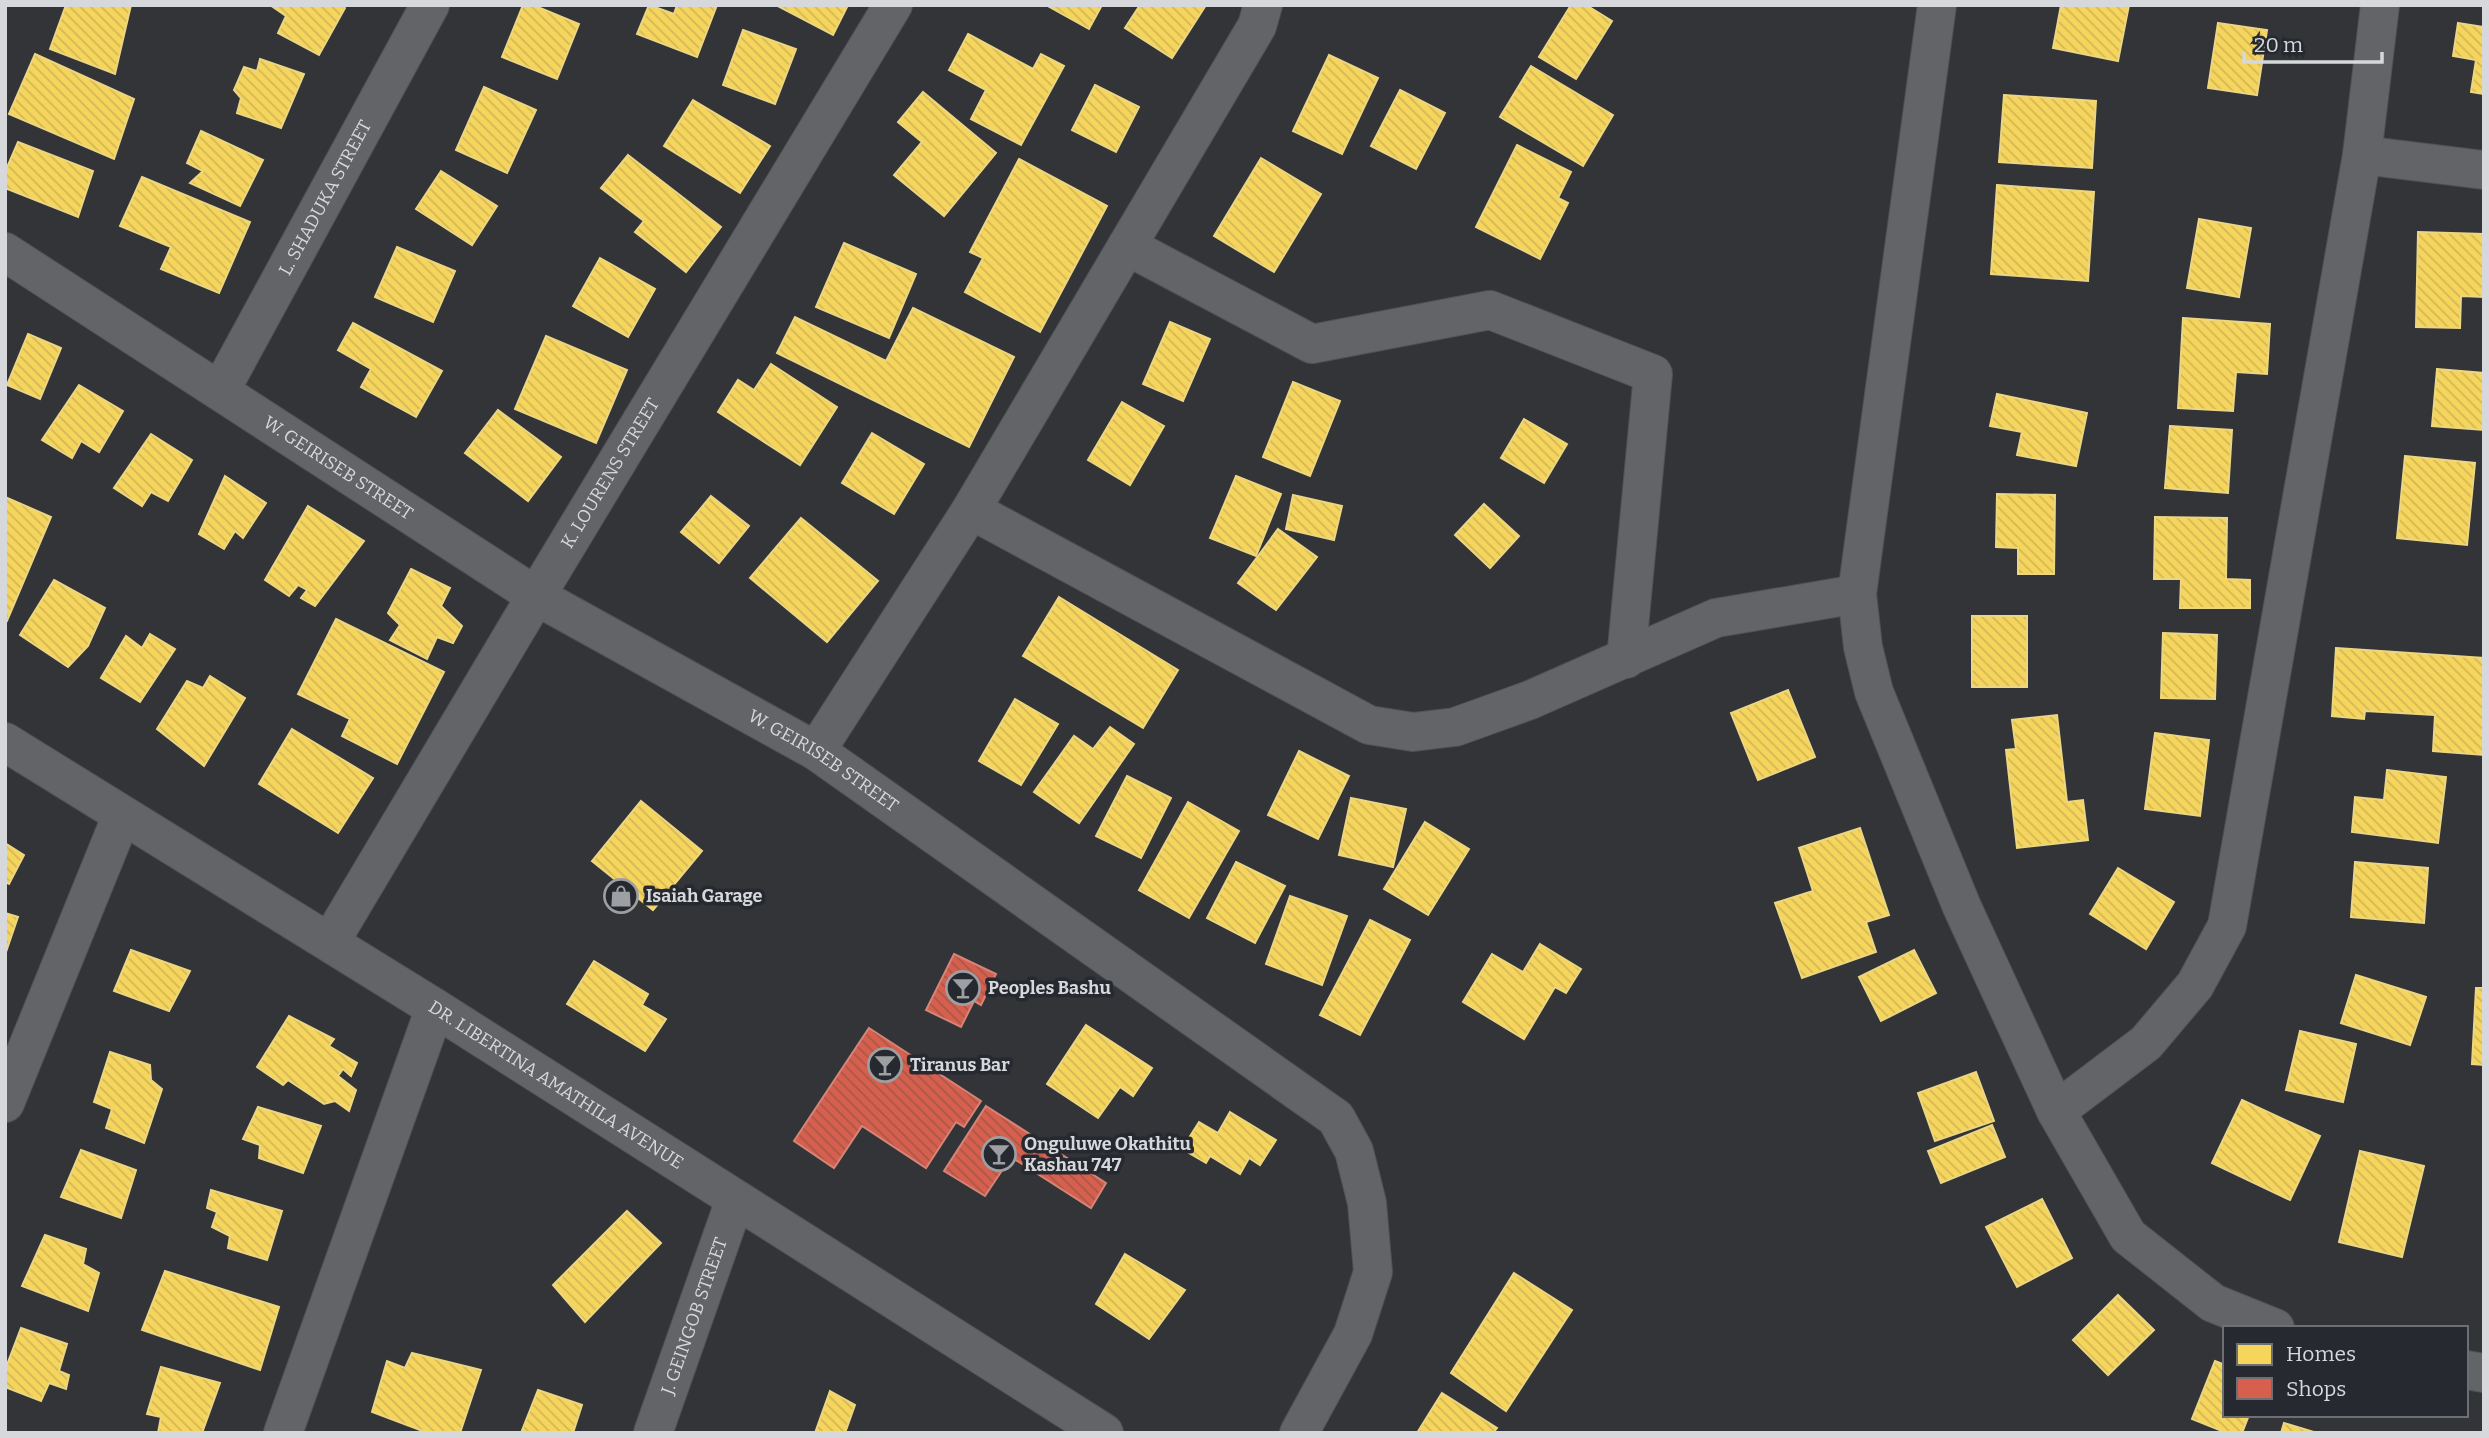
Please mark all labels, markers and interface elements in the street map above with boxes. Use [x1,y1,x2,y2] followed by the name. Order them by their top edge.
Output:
[2244,21,2382,65] scale bar
[2254,32,2303,58] text: 20 m
[274,116,376,279] street label: L. SHADUKA STREET
[556,394,664,552] street label: K. LOURENS STREET
[259,411,418,525] street label: W. GEIRISEB STREET
[744,705,903,817] street label: W. GEIRISEB STREET
[602,877,640,915] shop icon: Isaiah Garage
[646,885,763,907] place label: Isaiah Garage
[944,969,982,1007] bar icon: Peoples Bashu
[988,977,1111,999] place label: Peoples Bashu
[424,996,688,1174] street label: DR. LIBERTINA AMATHILA AVENUE
[866,1046,904,1084] bar icon: Tiranus Bar
[910,1054,1010,1076] place label: Tiranus Bar
[1024,1133,1192,1176] place label: Onguluwe Okathitu Kashau 747
[980,1135,1018,1173] bar icon: Onguluwe Okathitu Kashau 747
[656,1234,732,1398] street label: J. GEINGOB STREET
[2223,1326,2468,1417] legend
[2286,1341,2356,1367] text: Homes
[2286,1376,2346,1402] text: Shops

